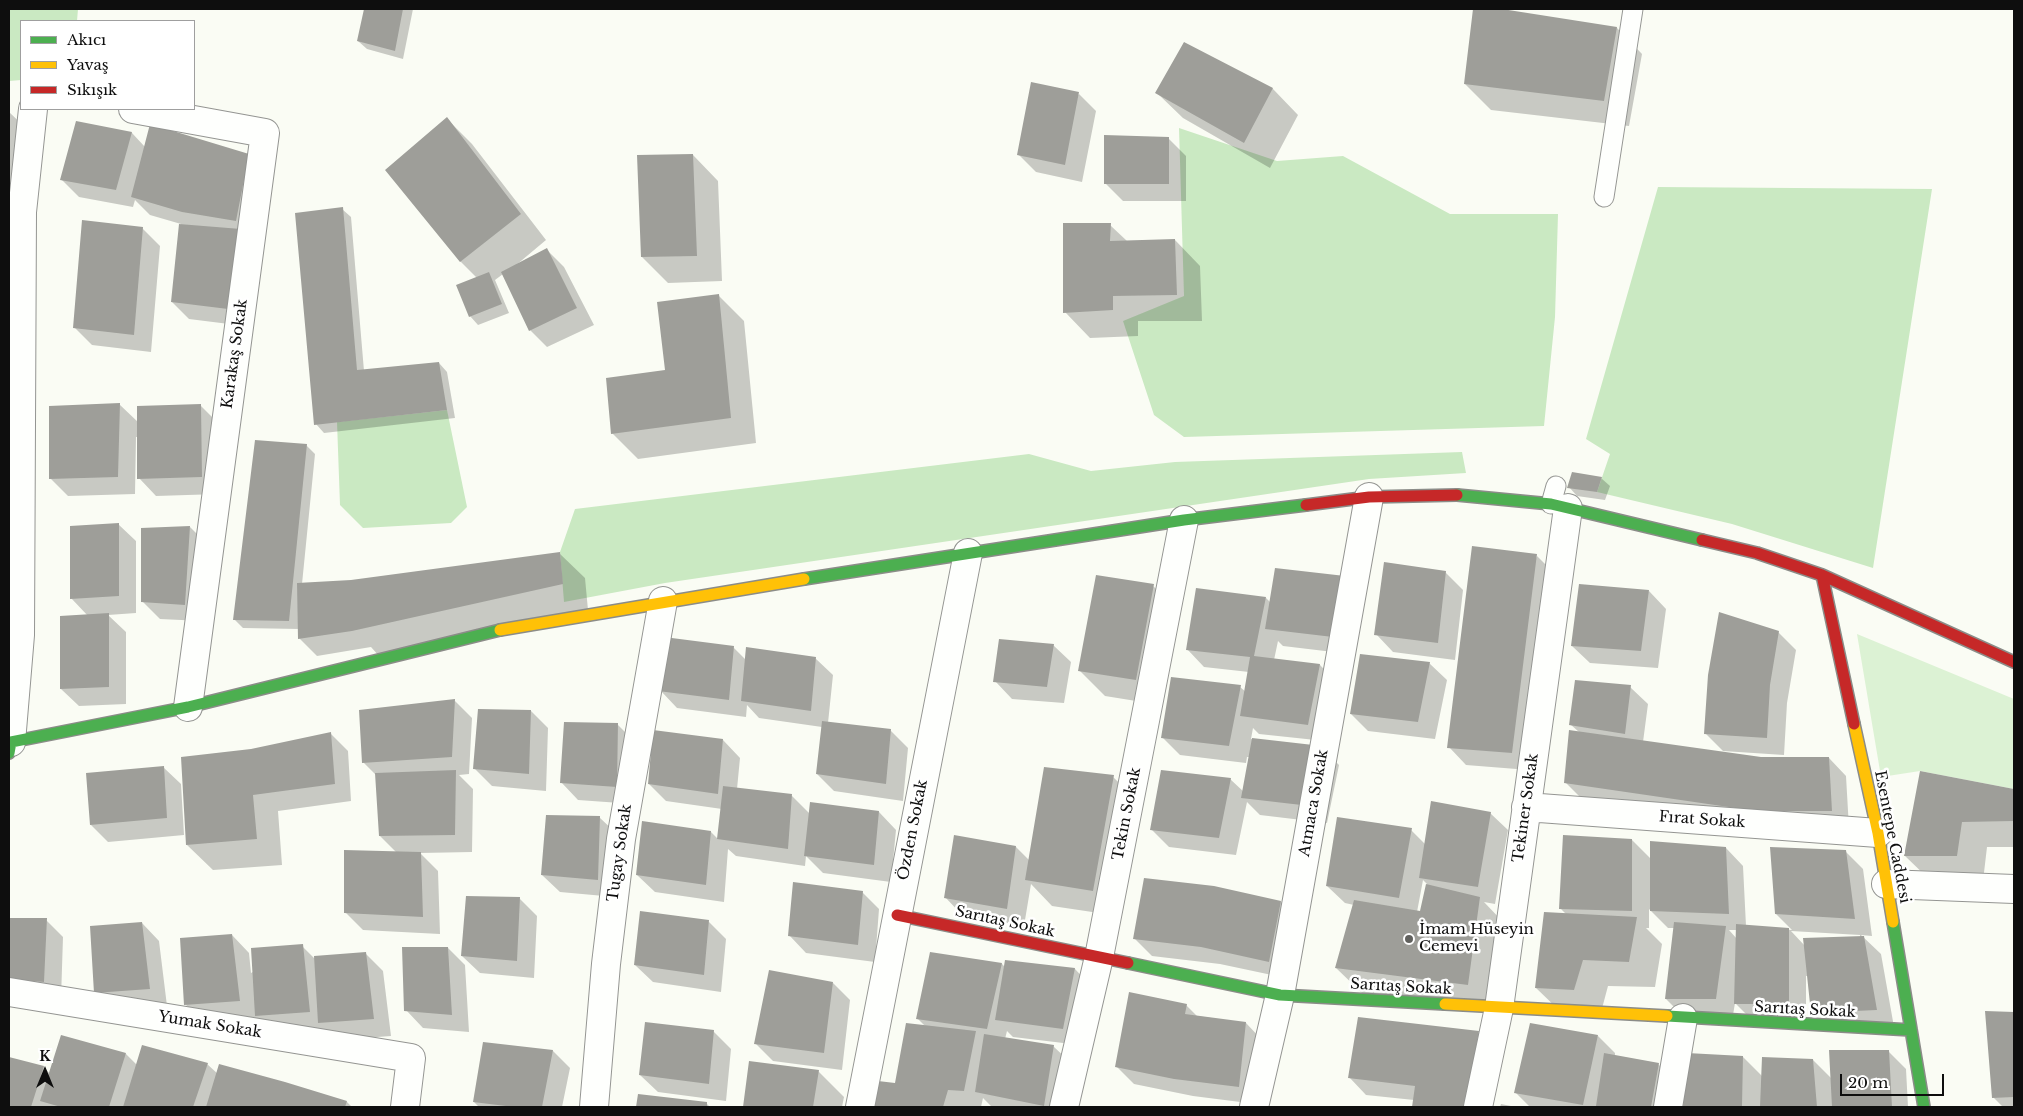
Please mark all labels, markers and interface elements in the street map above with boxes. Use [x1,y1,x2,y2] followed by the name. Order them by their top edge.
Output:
[20,20,195,110] legend
[67,30,106,49] text: Akıcı
[67,55,109,74] text: Yavaş
[67,80,117,99] text: Sıkışık
[218,298,252,410] street label: Karakaş Sokak
[1296,748,1332,858] street label: Atmaca Sokak
[1509,752,1543,864] street label: Tekiner Sokak
[1109,766,1145,862] street label: Tekin Sokak
[1870,769,1914,905] street label: Esentepe Caddesi
[894,778,932,882] street label: Özden Sokak
[604,803,636,903] street label: Tugay Sokak
[1658,808,1746,832] street label: Fırat Sokak
[953,903,1057,941] street label: Sarıtaş Sokak
[1419,921,1534,956] place label: İmam Hüseyin Cemevi
[1403,933,1415,945] marker: İmam Hüseyin Cemevi
[1350,975,1452,999] street label: Sarıtaş Sokak
[1754,998,1856,1022] street label: Sarıtaş Sokak
[157,1008,263,1042] street label: Yumak Sokak
[20,1046,70,1096] north arrow
[39,1047,51,1065] text: K
[1843,1064,1947,1096] scale bar
[1848,1073,1888,1092] text: 20 m

